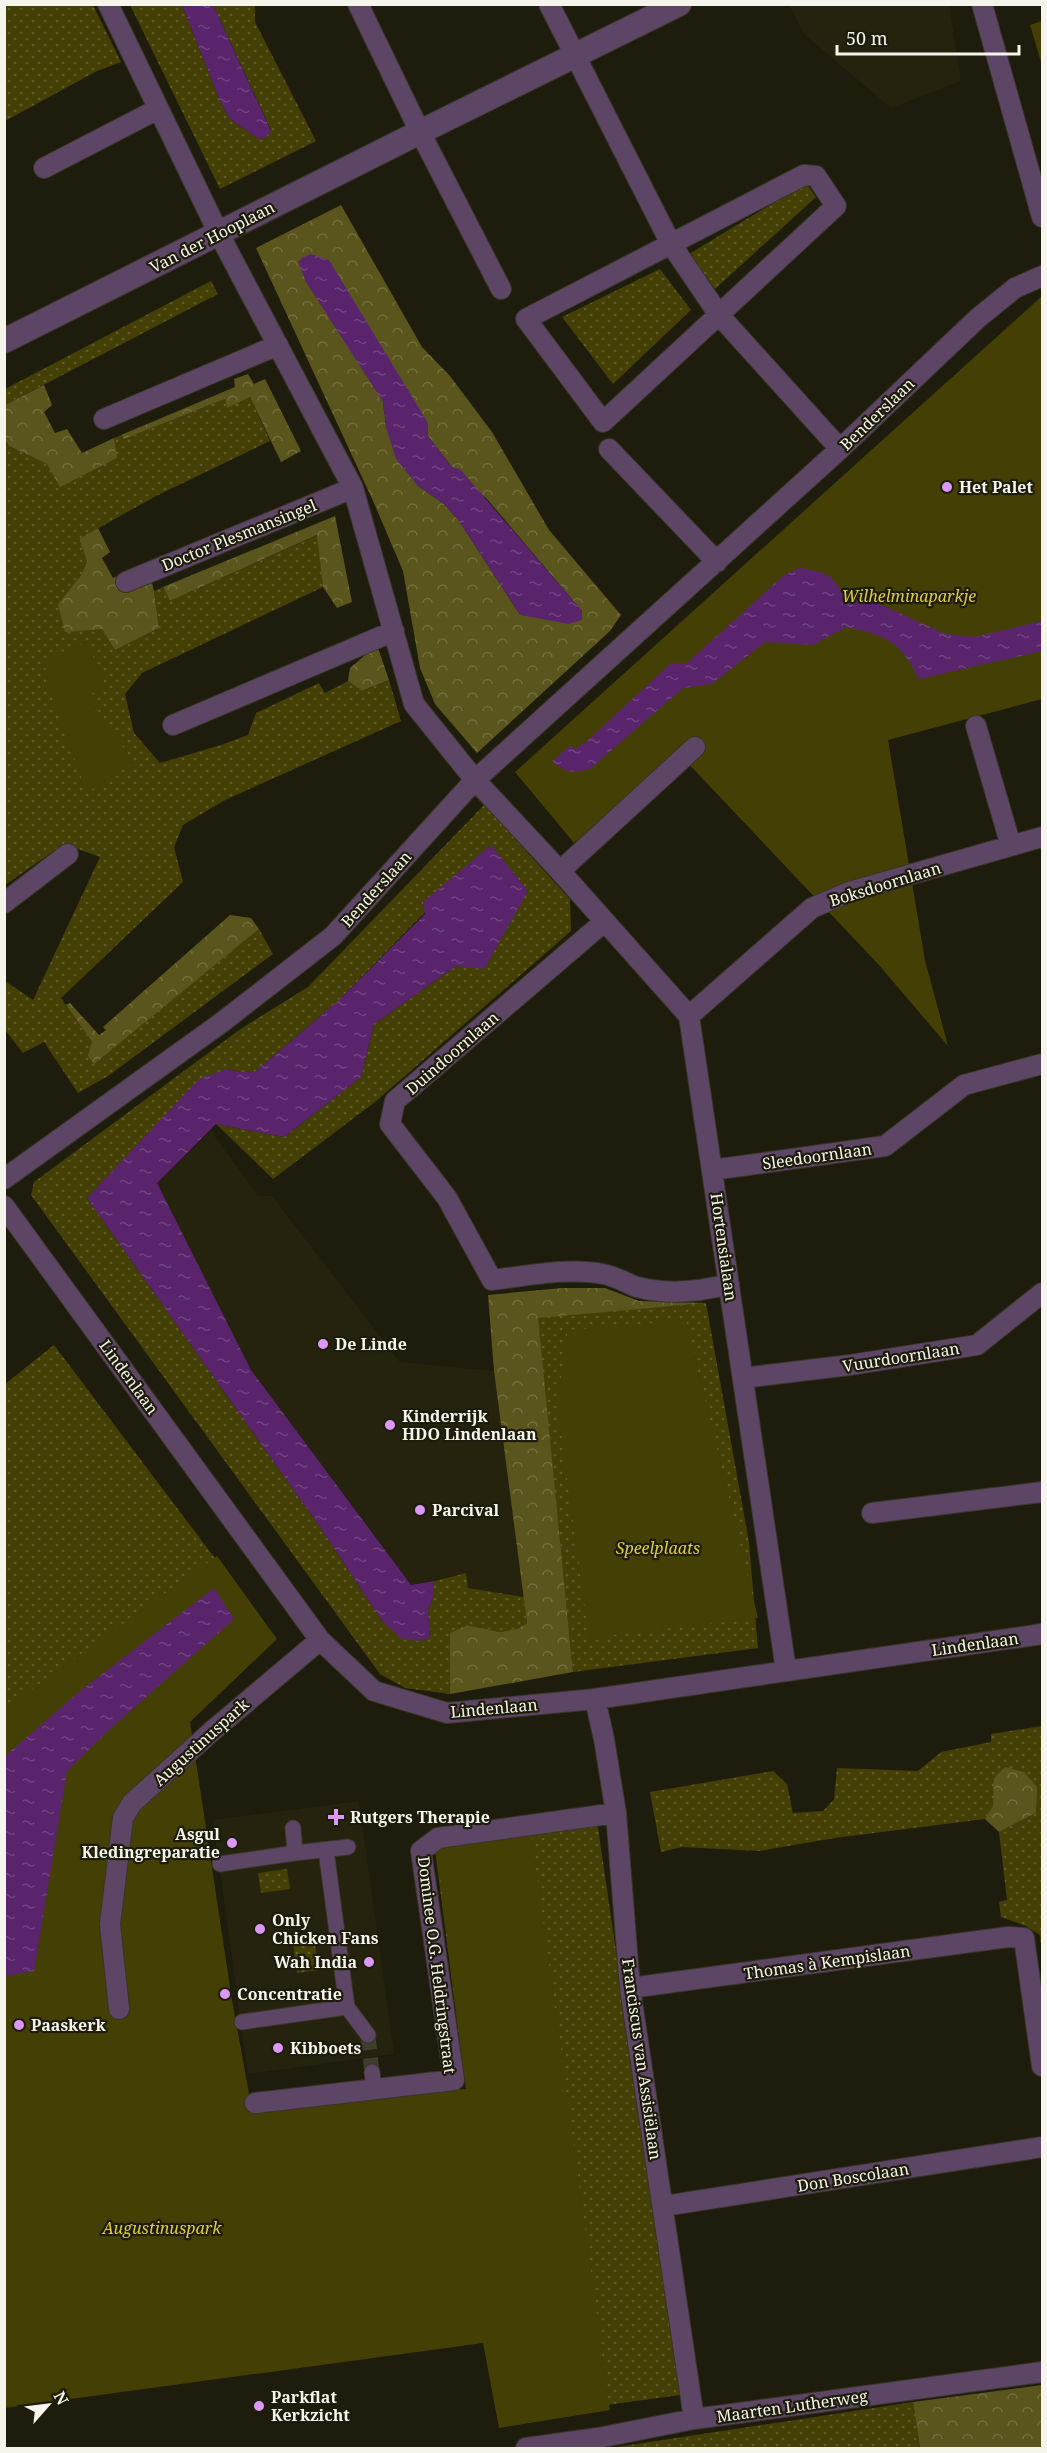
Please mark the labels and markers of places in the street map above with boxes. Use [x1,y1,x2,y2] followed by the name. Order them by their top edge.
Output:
[959,476,1033,498] place label: Het Palet
[940,480,954,494] marker: Het Palet
[335,1333,407,1355] place label: De Linde
[316,1337,330,1351] marker: De Linde
[402,1405,537,1445] place label: Kinderrijk HDO Lindenlaan
[383,1418,397,1432] marker: Kinderrijk HDO Lindenlaan
[432,1499,500,1521] place label: Parcival
[413,1503,427,1517] marker: Parcival
[350,1806,490,1828] place label: Rutgers Therapie
[327,1808,345,1826] marker: Rutgers Therapie
[81,1823,220,1863] place label: Asgul Kledingreparatie
[225,1836,239,1850] marker: Asgul Kledingreparatie
[272,1909,379,1949] place label: Only Chicken Fans
[253,1922,267,1936] marker: Only Chicken Fans
[274,1951,357,1973] place label: Wah India
[362,1955,376,1969] marker: Wah India
[237,1983,342,2005] place label: Concentratie
[218,1987,232,2001] marker: Concentratie
[31,2014,106,2036] place label: Paaskerk
[12,2018,26,2032] marker: Paaskerk
[290,2037,362,2059] place label: Kibboets
[271,2041,285,2055] marker: Kibboets
[271,2386,350,2426] place label: Parkflat Kerkzicht
[252,2399,266,2413] marker: Parkflat Kerkzicht

